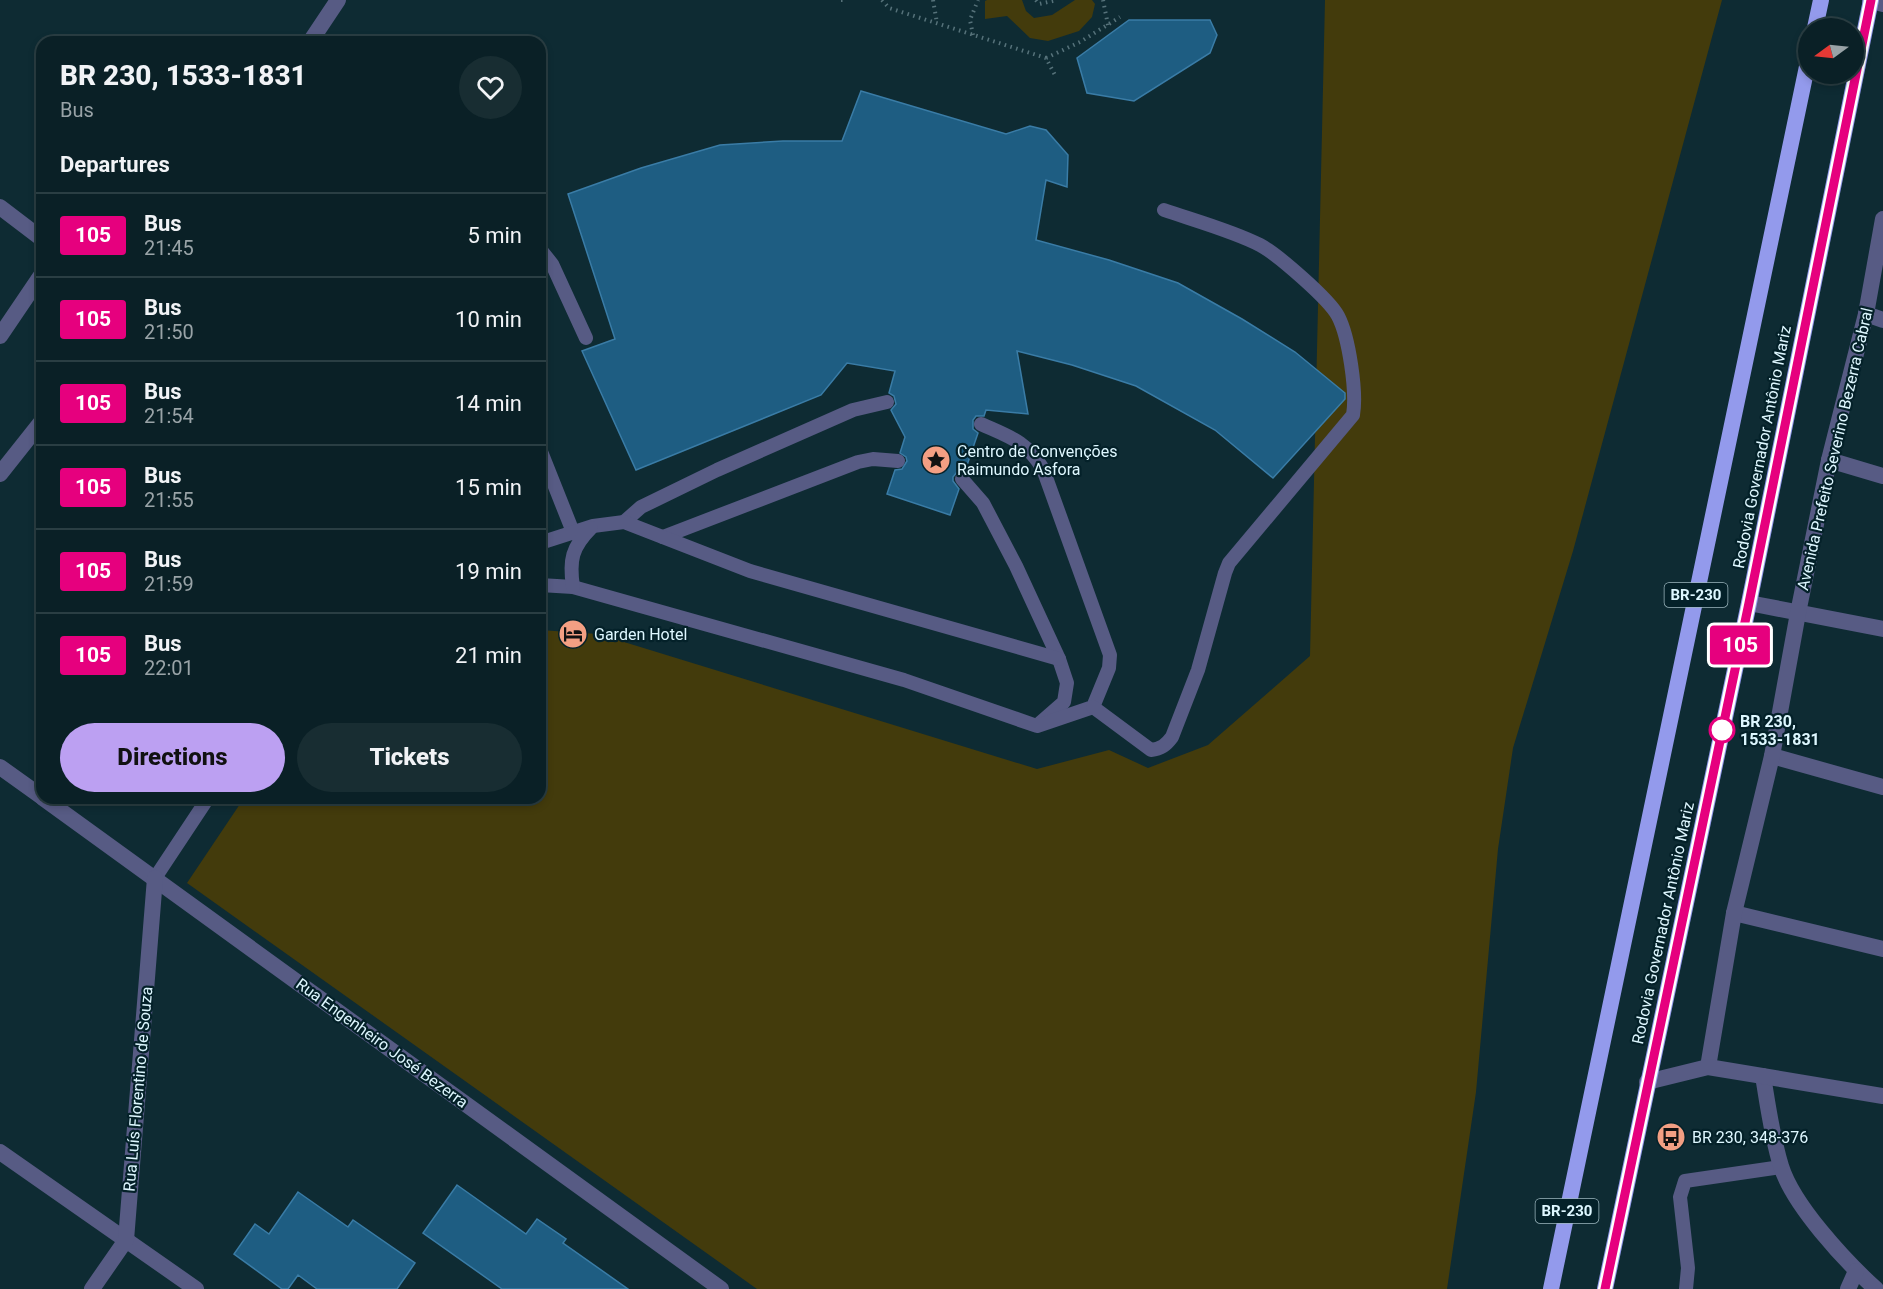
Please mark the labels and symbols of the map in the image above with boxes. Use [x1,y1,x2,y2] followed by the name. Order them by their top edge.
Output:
[1798,18,1864,84] north arrow
[1793,306,1877,592] street label: Avenida Prefeito Severino Bezerra Cabral
[1729,324,1795,570] street label: Rodovia Governador Antônio Mariz
[957,442,1117,479] place label: Centro de Convenções Raimundo Asfora
[920,444,952,476] place icon: Centro de Convenções Raimundo Asfora
[1664,583,1728,607] road number: BR-230
[557,618,589,650] hotel icon: Garden Hotel
[594,625,687,644] place label: Garden Hotel
[1706,626,1774,664] line badge: 105
[1740,712,1820,749] place label: BR 230, 1533-1831
[1709,717,1735,743] marker: BR 230, 1533-1831
[1628,800,1698,1046] street label: Rodovia Governador Antônio Mariz
[292,974,472,1112] street label: Rua Engenheiro José Bezerra
[120,986,156,1192] street label: Rua Luís Florentino de Souza
[1655,1121,1687,1153] bus stop icon: BR 230, 348-376
[1692,1128,1808,1147] place label: BR 230, 348-376
[1536,1199,1598,1223] road number: BR-230

